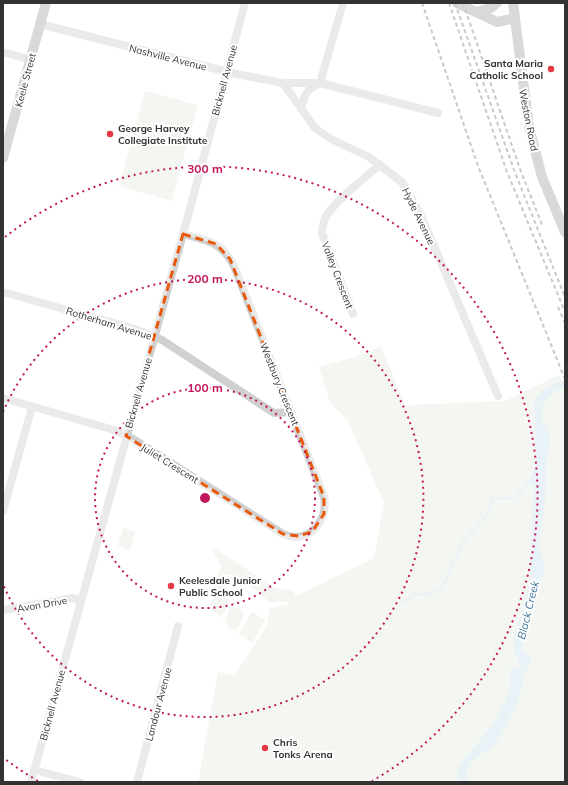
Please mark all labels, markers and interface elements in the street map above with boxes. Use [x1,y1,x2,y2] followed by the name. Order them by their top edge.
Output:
[128,42,208,73] street label: Nashville Avenue
[209,43,240,117] street label: Bicknell Avenue
[12,51,39,108] street label: Keele Street
[469,57,543,82] place label: Santa Maria Catholic School
[546,64,556,74] marker: Santa Maria Catholic School
[516,88,541,152] street label: Weston Road
[118,122,208,147] place label: George Harvey Collegiate Institute
[105,129,115,139] marker: George Harvey Collegiate Institute
[187,161,223,176] text: 300 m
[399,186,438,247] street label: Hyde Avenue
[319,240,356,311] street label: Valley Crescent
[187,271,223,286] text: 200 m
[64,304,153,343] street label: Rotherham Avenue
[257,341,302,428] street label: Westbury Crescent
[122,356,155,430] street label: Bicknell Avenue
[187,380,223,395] text: 100 m
[138,440,202,487] street label: Juliet Crescent
[198,491,212,505] centre of rings
[179,574,261,599] place label: Keelesdale Junior Public School
[514,579,542,641] water label: Black Creek
[166,581,176,591] marker: Keelesdale Junior Public School
[16,594,68,615] street label: Avon Drive
[142,666,175,742] street label: Landour Avenue
[37,668,68,742] street label: Bicknell Avenue
[273,736,333,761] place label: Chris Tonks Arena
[260,743,270,753] marker: Chris Tonks Arena

